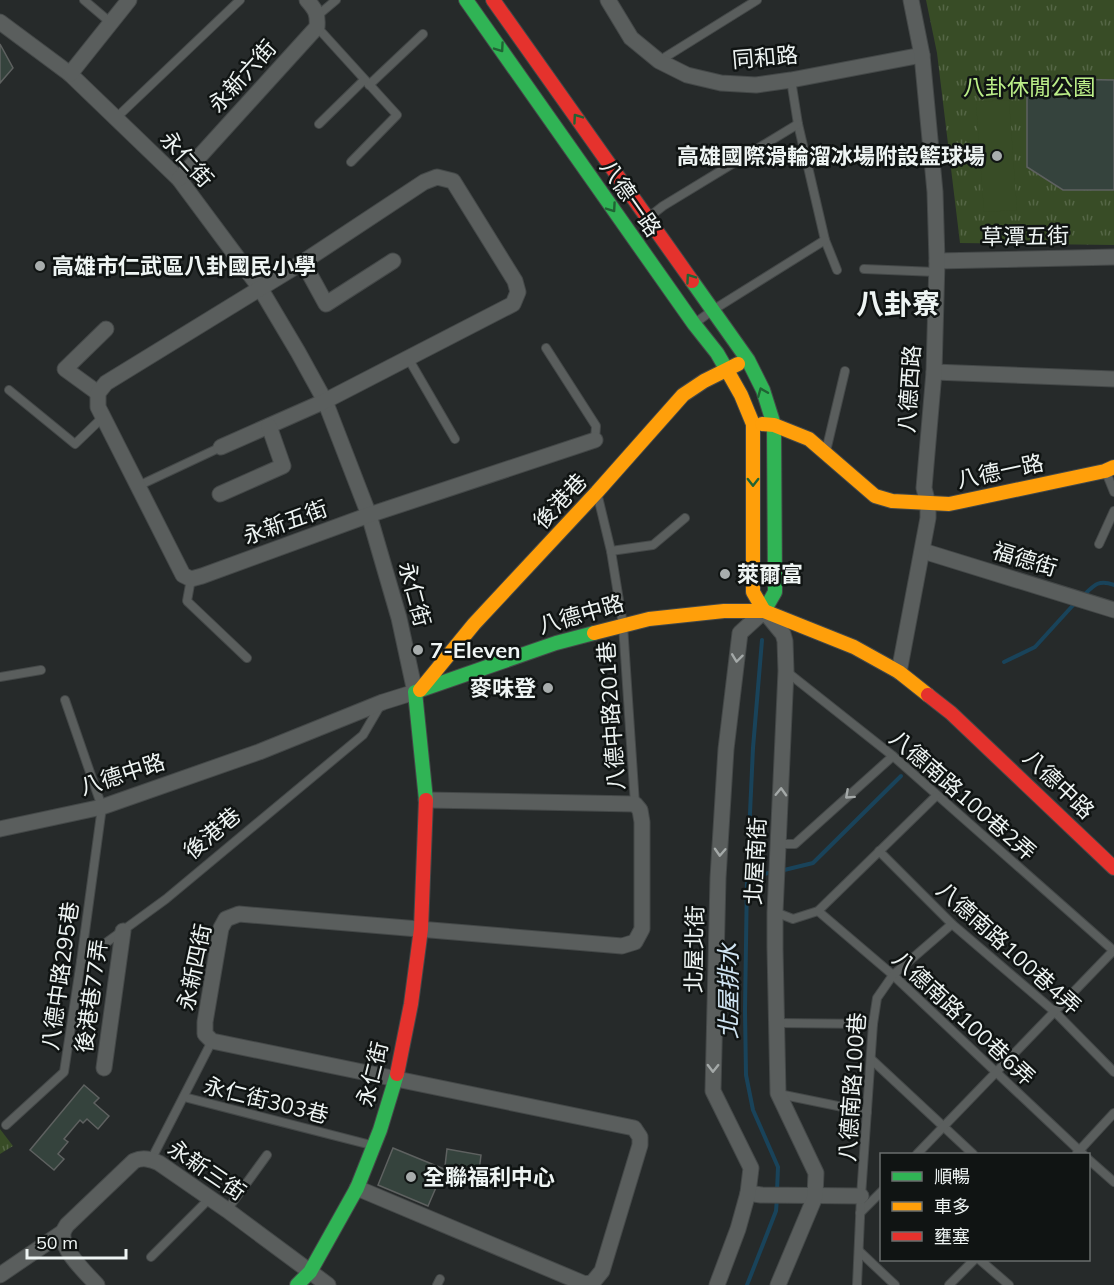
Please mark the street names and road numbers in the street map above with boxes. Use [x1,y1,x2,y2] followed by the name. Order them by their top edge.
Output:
[202,34,282,118] street label: 永新六街
[731,40,799,74] street label: 同和路
[155,125,219,193] street label: 永仁街
[594,154,668,242] street label: 八德一路
[981,221,1069,251] street label: 草潭五街
[892,344,926,434] street label: 八德西路
[954,448,1046,494] street label: 八德一路
[527,467,593,535] street label: 後港巷
[239,494,331,550] street label: 永新五街
[989,536,1061,582] street label: 福德街
[393,558,437,630] street label: 永仁街
[535,588,627,640] street label: 八德中路
[592,640,630,792] street label: 八德中路201巷
[884,724,1042,866] street label: 八德南路100巷2弄
[1018,743,1100,825] street label: 八德中路
[76,747,168,801] street label: 八德中路
[178,801,246,865] street label: 後港巷
[739,816,771,906] street label: 北屋南街
[931,876,1087,1020] street label: 八德南路100巷4弄
[36,900,84,1052] street label: 八德中路295巷
[679,905,709,993] street label: 北屋北街
[171,921,217,1013] street label: 永新四街
[69,937,113,1055] street label: 後港巷77弄
[887,945,1041,1091] street label: 八德南路100巷6弄
[833,1011,871,1163] street label: 八德南路100巷
[350,1039,394,1109] street label: 永仁街
[201,1071,331,1129] street label: 永仁街303巷
[163,1134,251,1206] street label: 永新三街

